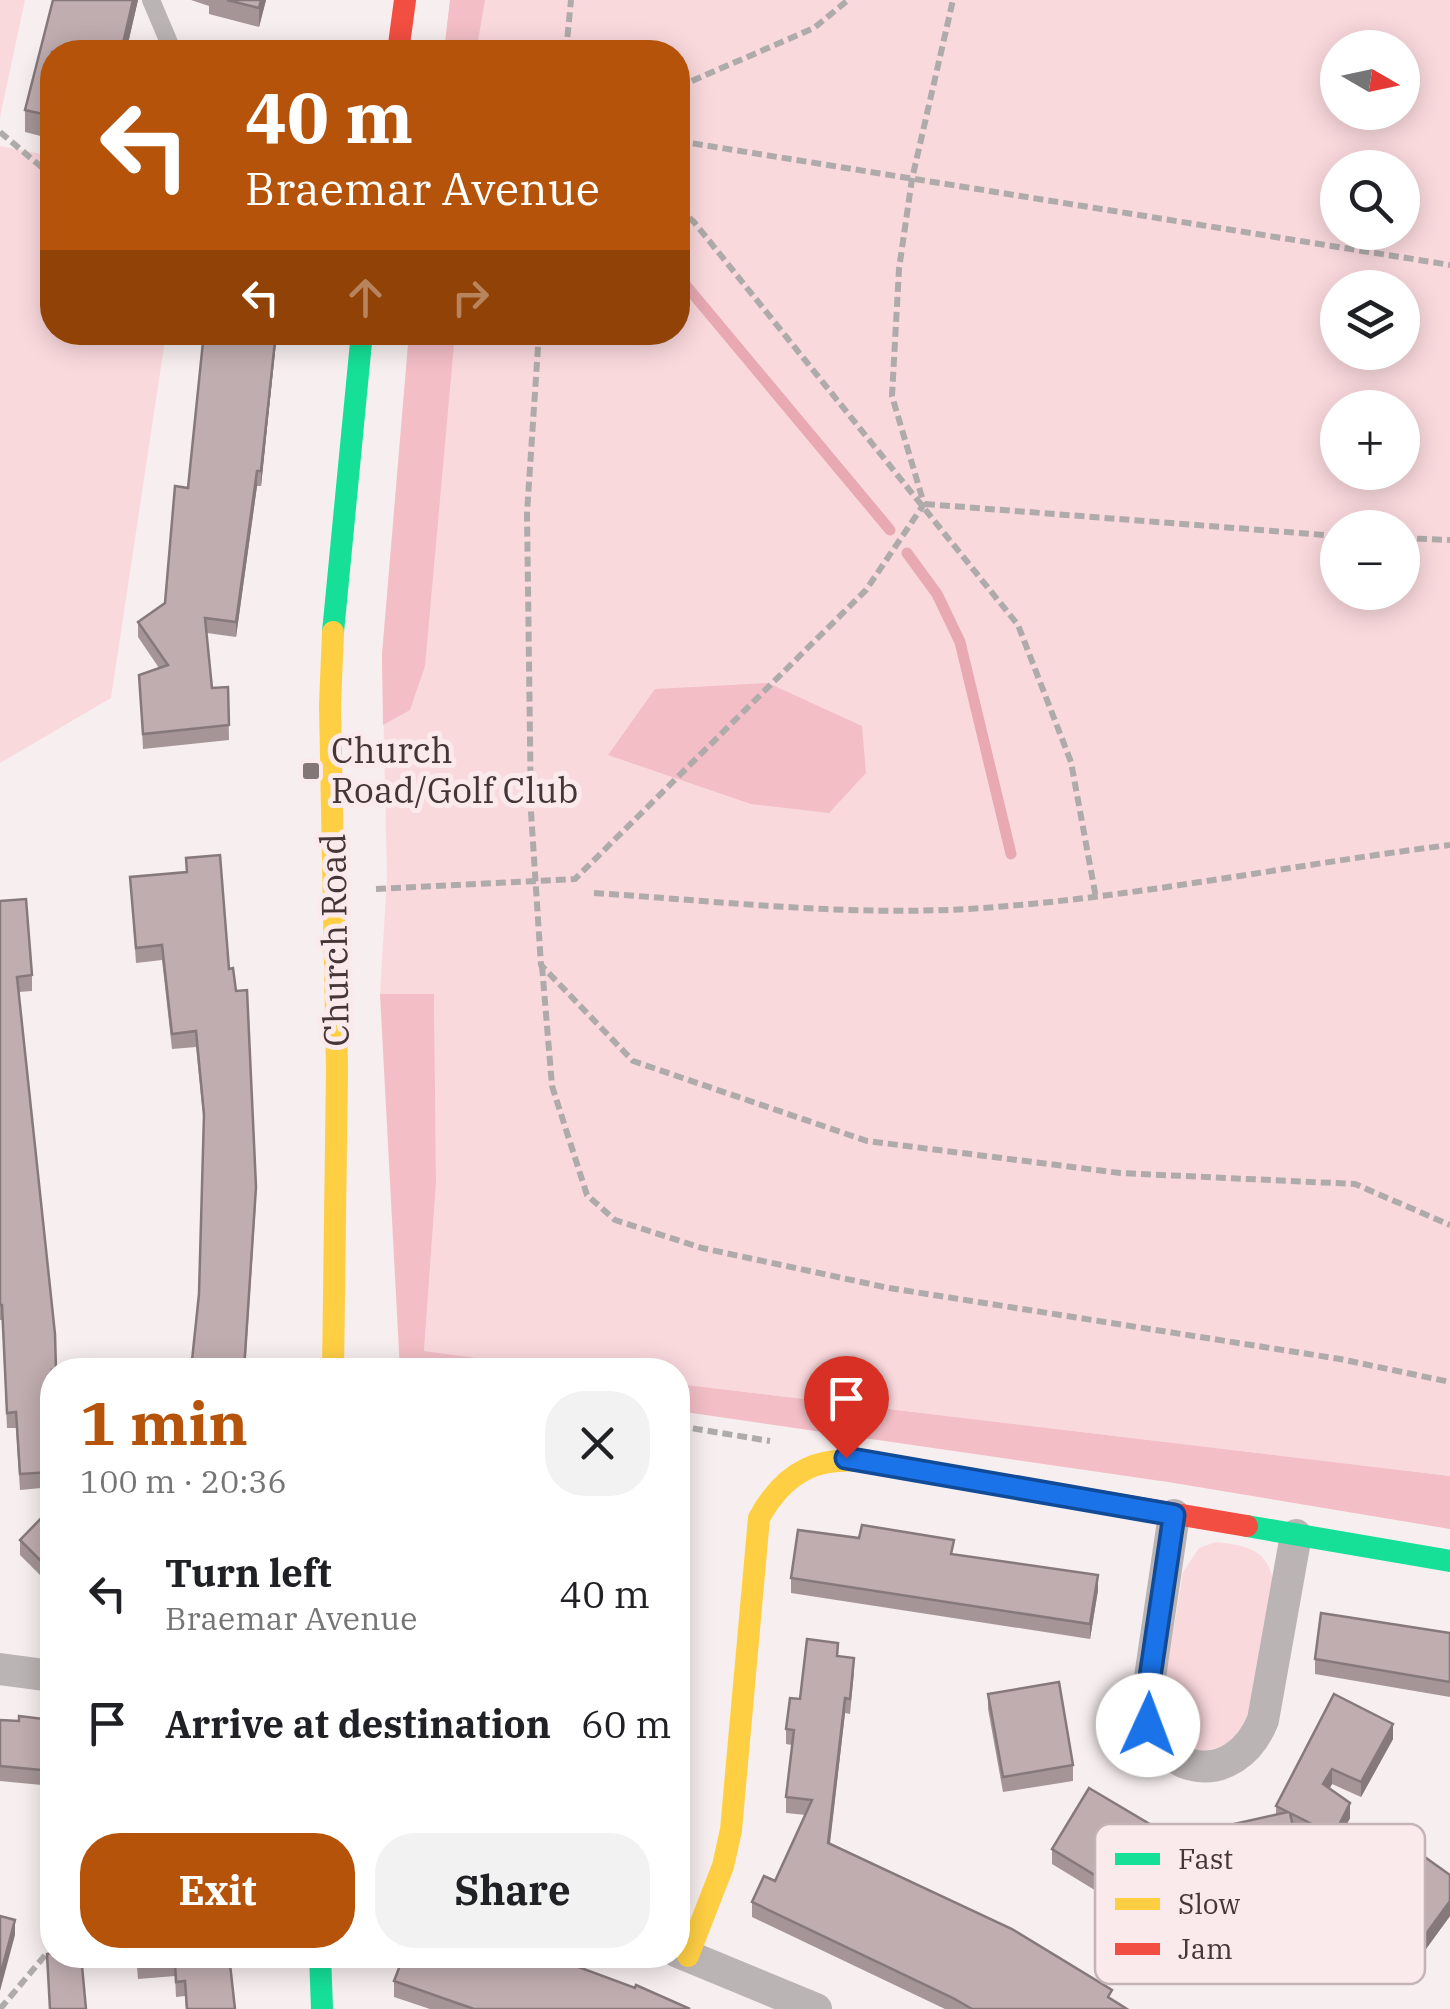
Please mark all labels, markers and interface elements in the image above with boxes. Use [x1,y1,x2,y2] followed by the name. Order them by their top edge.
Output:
[1320,30,1420,130] north arrow
[1320,30,1420,610] map controls
[245,71,413,162] text: 40 m
[80,80,210,210] icon: left
[1320,150,1420,250] button: search
[245,159,600,217] text: Braemar Avenue
[233,270,288,325] icon: left
[338,270,393,325] icon: ahead
[443,270,498,325] icon: right
[1320,270,1420,370] button: layers
[1320,390,1420,490] button: +
[1320,510,1420,610] button: −
[331,727,578,813] place label: Church Road/Golf Club
[300,760,322,782] marker: Church Road/Golf Club
[309,833,359,1047] street label: Church Road
[804,1356,889,1459] pin
[819,1371,874,1426] icon: arrive
[80,1383,248,1462] text: 1 min
[545,1391,650,1496] button: close
[80,1460,287,1502] text: 100 m · 20:36
[165,1548,332,1597] text: Turn left
[80,1566,135,1621] icon: left
[559,1569,650,1618] text: 40 m
[165,1597,417,1639] text: Braemar Avenue
[1096,1673,1200,1777] position arrow
[80,1696,135,1751] icon: arrive
[165,1699,551,1748] text: Arrive at destination
[581,1699,672,1748] text: 60 m
[1095,1824,1425,1984] legend
[80,1833,355,1948] button: Exit
[375,1833,650,1948] button: Share
[1178,1840,1233,1877] text: Fast
[1178,1885,1240,1922] text: Slow
[1178,1930,1233,1967] text: Jam

